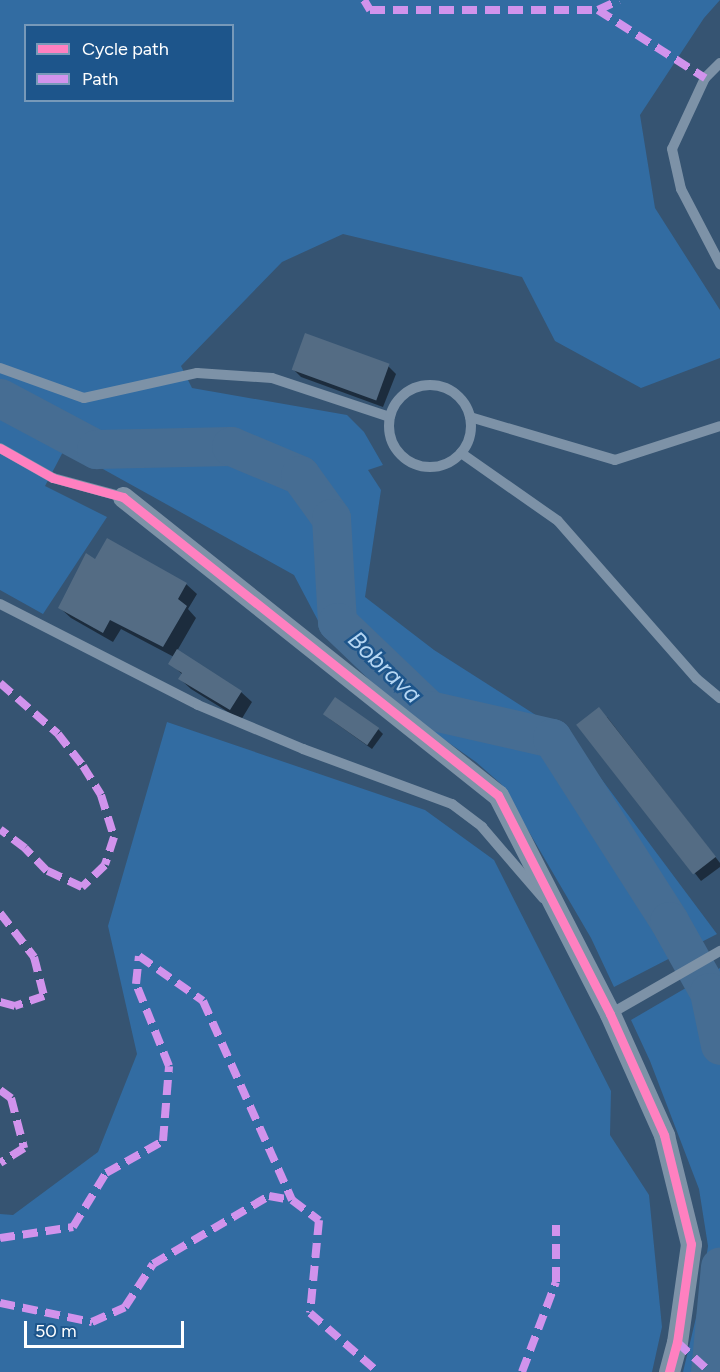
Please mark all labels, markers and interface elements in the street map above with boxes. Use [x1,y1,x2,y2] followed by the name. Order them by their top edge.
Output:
[24,24,234,102] legend
[82,38,169,60] text: Cycle path
[82,68,118,90] text: Path
[342,625,428,709] water label: Bobrava
[27,1309,188,1347] scale bar
[35,1320,77,1342] text: 50 m

